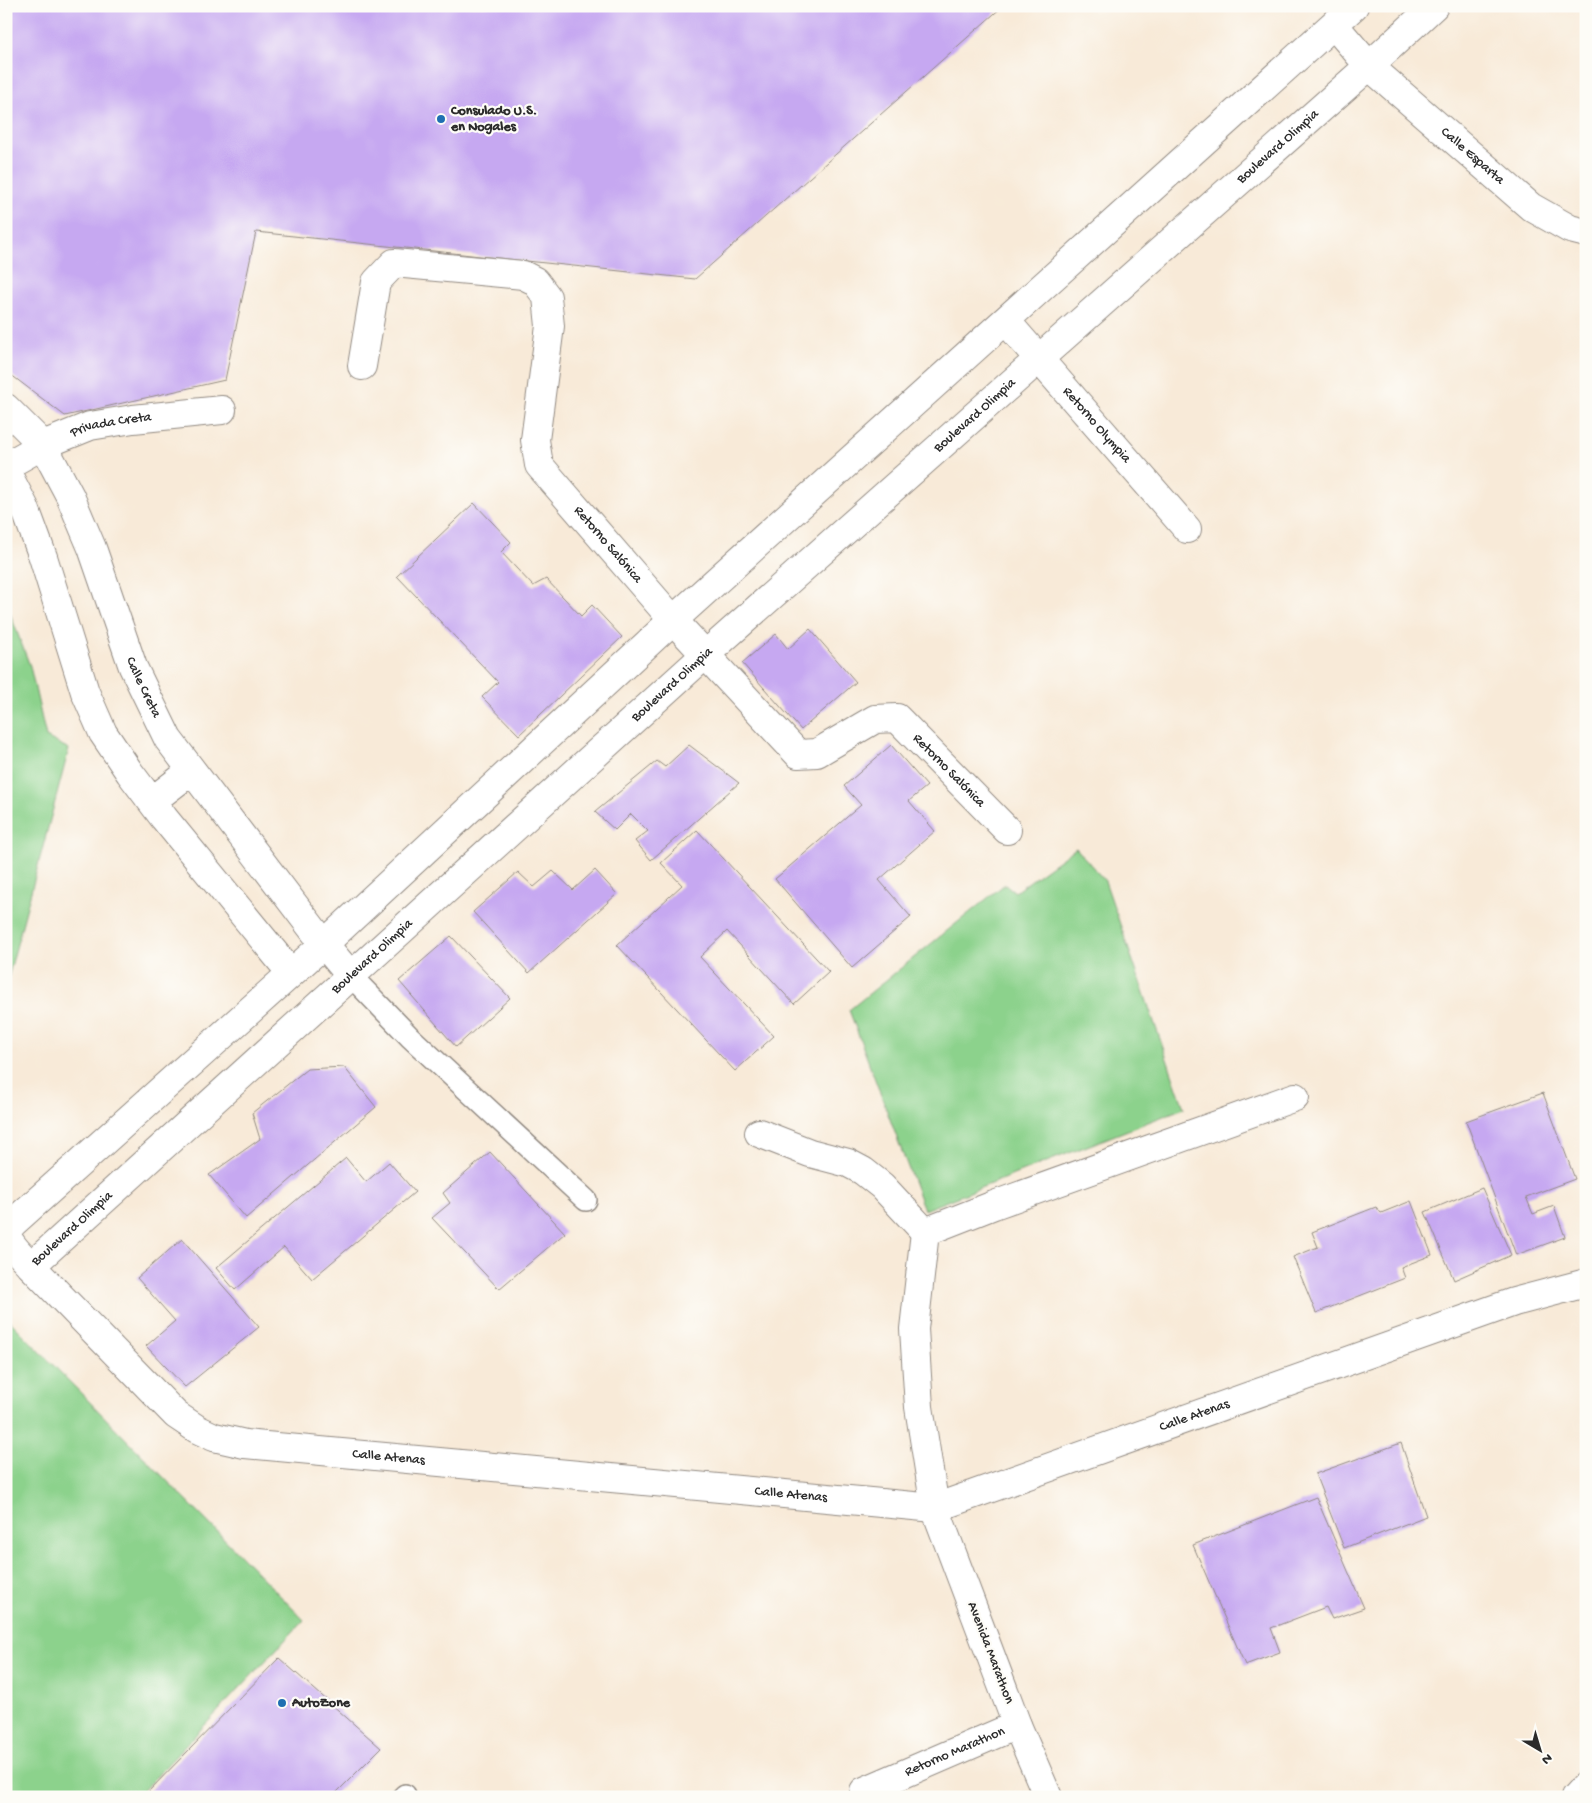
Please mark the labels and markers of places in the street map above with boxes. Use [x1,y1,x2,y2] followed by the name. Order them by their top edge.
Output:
[450,103,537,136] place label: Consulado U.S. en Nogales
[435,113,447,125] marker: Consulado U.S. en Nogales
[291,1695,351,1712] place label: AutoZone
[276,1697,288,1709] marker: AutoZone

